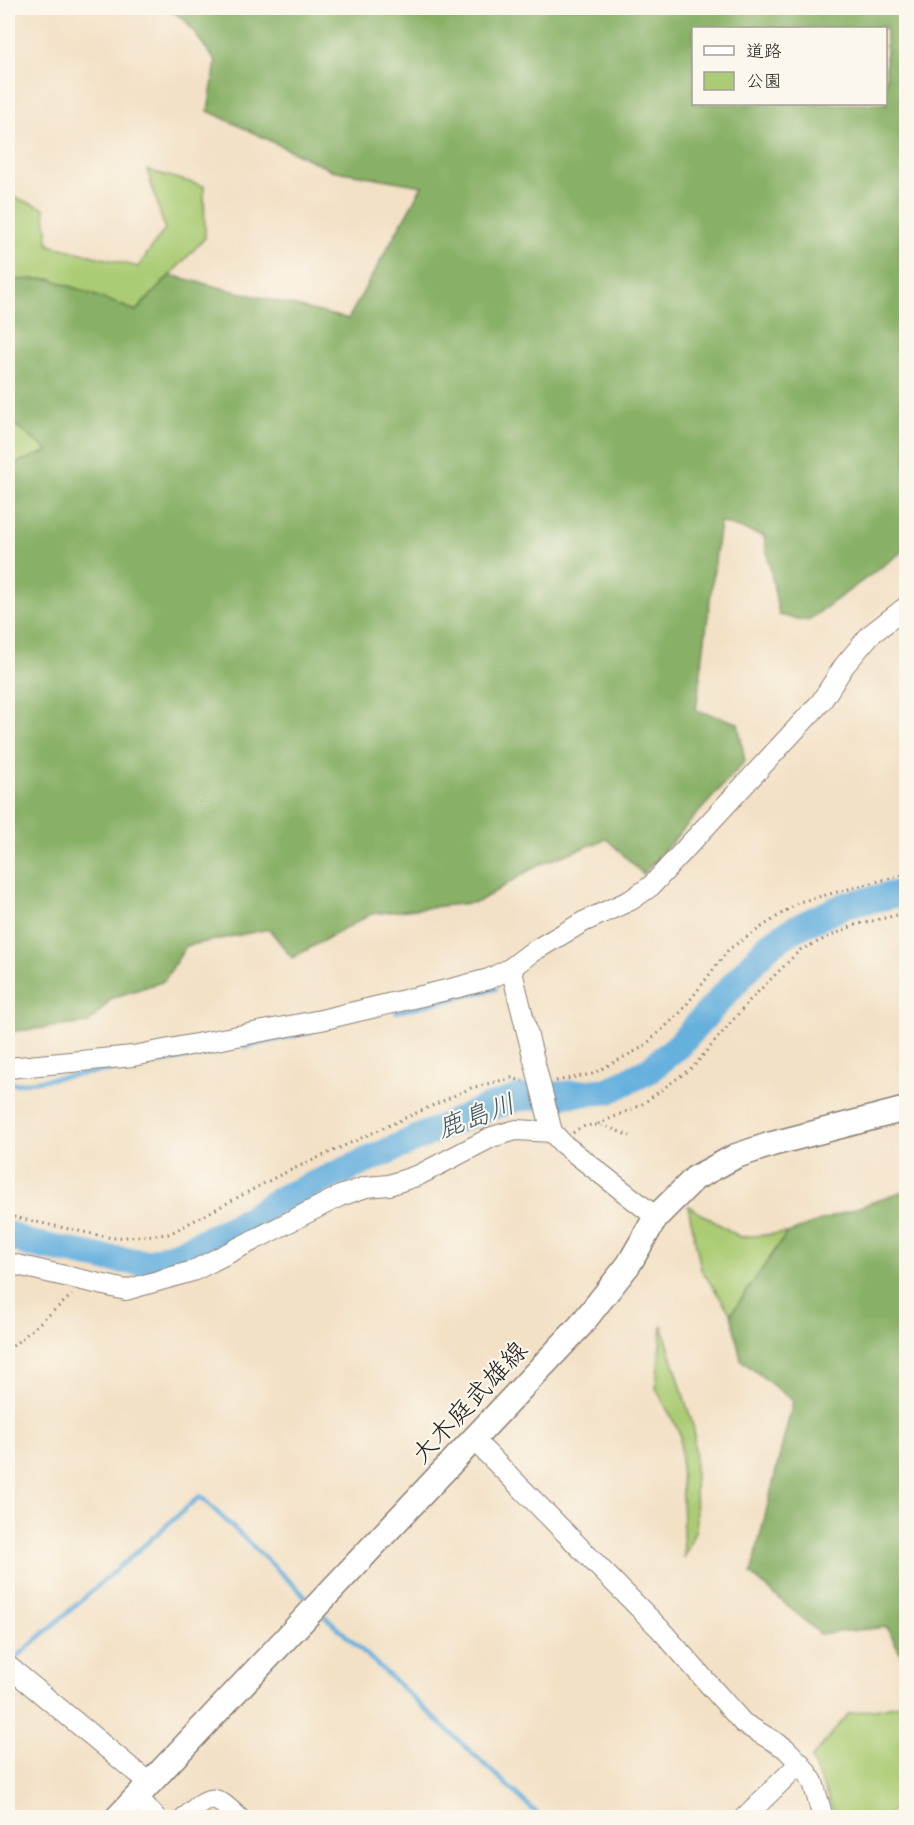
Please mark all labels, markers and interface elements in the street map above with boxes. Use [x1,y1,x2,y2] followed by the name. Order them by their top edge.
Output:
[692,27,887,105] legend
[746,40,782,62] text: 道路
[746,70,782,92] text: 公園
[432,1086,520,1146] water label: 鹿島川
[404,1334,535,1471] street label: 大木庭武雄線

